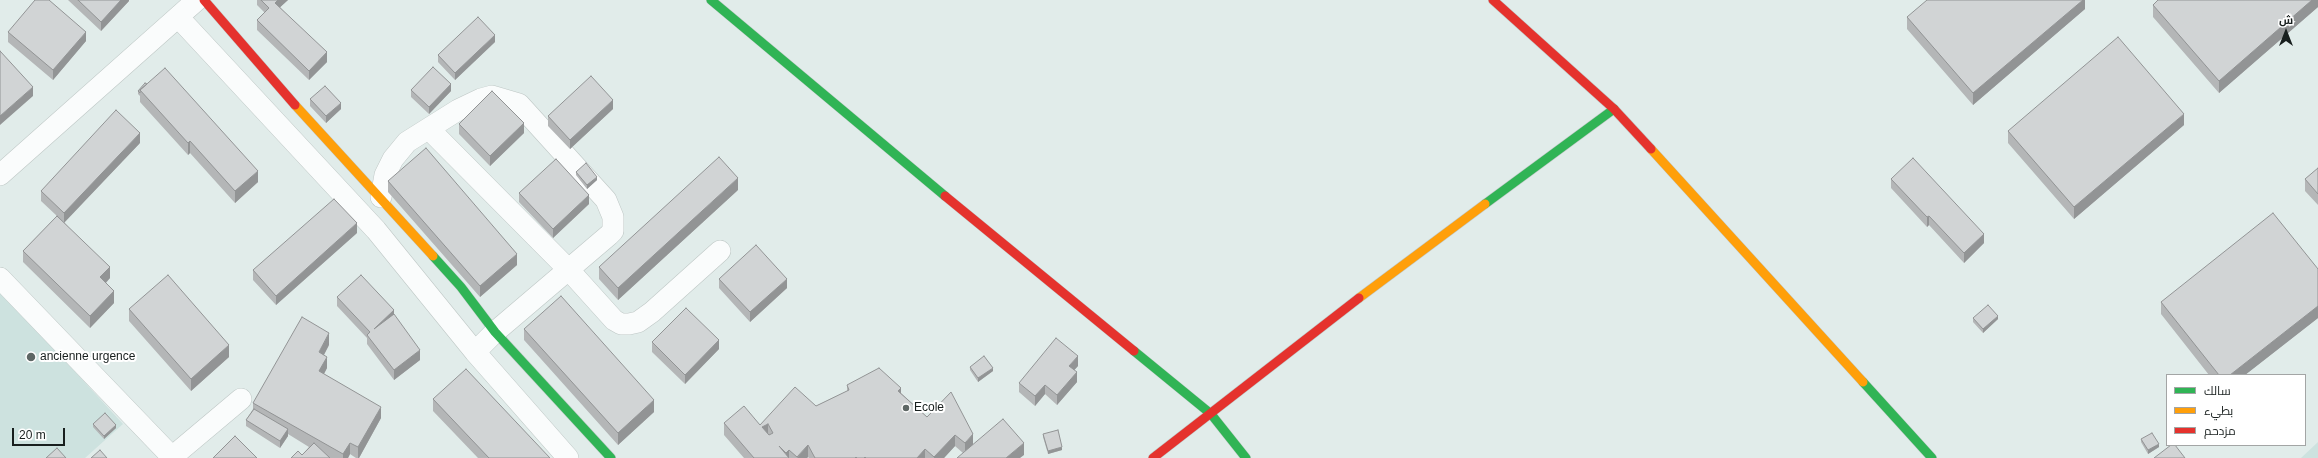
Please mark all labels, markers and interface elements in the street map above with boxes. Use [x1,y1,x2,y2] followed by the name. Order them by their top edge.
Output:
[2266,12,2306,52] north arrow
[2279,14,2293,26] text: ش
[40,350,135,364] place label: ancienne urgence
[25,351,37,363] marker: ancienne urgence
[2166,374,2306,446] legend
[2204,384,2231,398] text: سالك
[914,401,944,415] place label: Ecole
[901,403,911,413] marker: Ecole
[2204,404,2233,418] text: بطيء
[14,420,67,446] scale bar
[2204,424,2236,438] text: مزدحم
[19,428,46,442] text: 20 m

